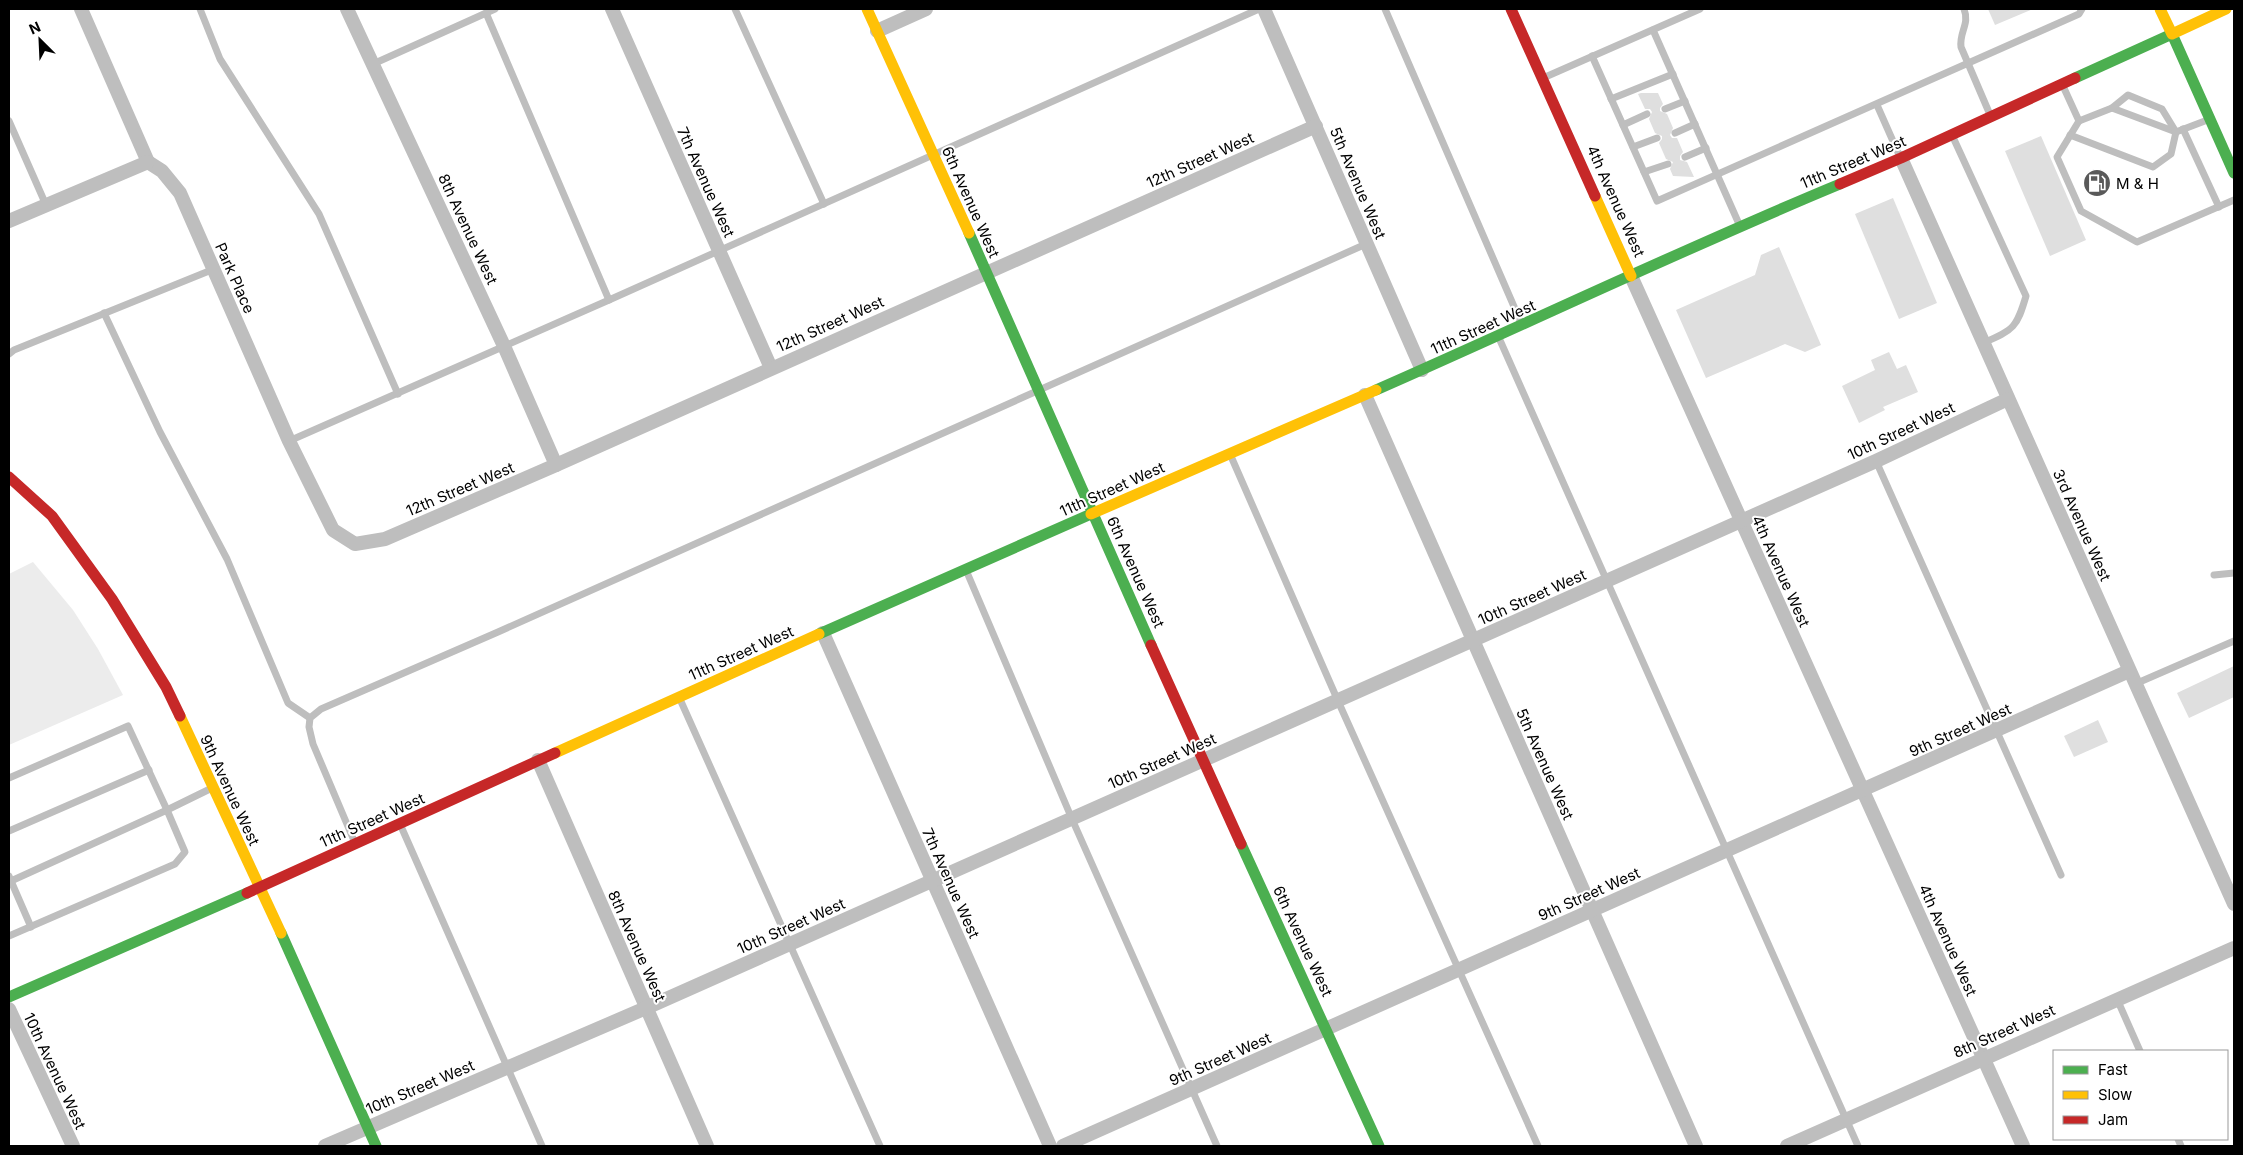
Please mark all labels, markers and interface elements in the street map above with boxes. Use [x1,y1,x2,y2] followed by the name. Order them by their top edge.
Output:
[15,15,65,65] north arrow
[26,18,43,38] text: N
[673,124,739,240] street label: 7th Avenue West
[1326,124,1390,242] street label: 5th Avenue West
[1143,128,1257,192] street label: 12th Street West
[1797,131,1909,193] street label: 11th Street West
[1583,142,1649,260] street label: 4th Avenue West
[938,143,1004,261] street label: 6th Avenue West
[2082,168,2112,198] fuel station icon: M & H
[434,171,502,287] street label: 8th Avenue West
[2116,174,2159,193] place label: M & H
[211,240,259,316] street label: Park Place
[773,292,887,356] street label: 12th Street West
[1428,295,1538,359] street label: 11th Street West
[1844,398,1958,464] street label: 10th Street West
[1057,457,1167,521] street label: 11th Street West
[403,458,517,520] street label: 12th Street West
[2049,466,2115,584] street label: 3rd Avenue West
[1748,512,1814,630] street label: 4th Avenue West
[1103,513,1169,631] street label: 6th Avenue West
[1475,565,1589,629] street label: 10th Street West
[686,621,796,685] street label: 11th Street West
[1906,699,2014,761] street label: 9th Street West
[1512,705,1578,823] street label: 5th Avenue West
[1105,729,1219,793] street label: 10th Street West
[196,732,264,848] street label: 9th Avenue West
[317,788,427,852] street label: 11th Street West
[918,825,984,941] street label: 7th Avenue West
[1535,863,1643,925] street label: 9th Street West
[1915,881,1981,999] street label: 4th Avenue West
[1269,883,1337,999] street label: 6th Avenue West
[604,887,670,1005] street label: 8th Avenue West
[734,894,848,958] street label: 10th Street West
[1950,1000,2058,1062] street label: 8th Street West
[20,1010,90,1132] street label: 10th Avenue West
[1166,1028,1274,1090] street label: 9th Street West
[2053,1050,2228,1140] legend
[363,1056,477,1118] street label: 10th Street West
[2098,1060,2128,1079] text: Fast
[2098,1085,2132,1104] text: Slow
[2098,1110,2128,1129] text: Jam

